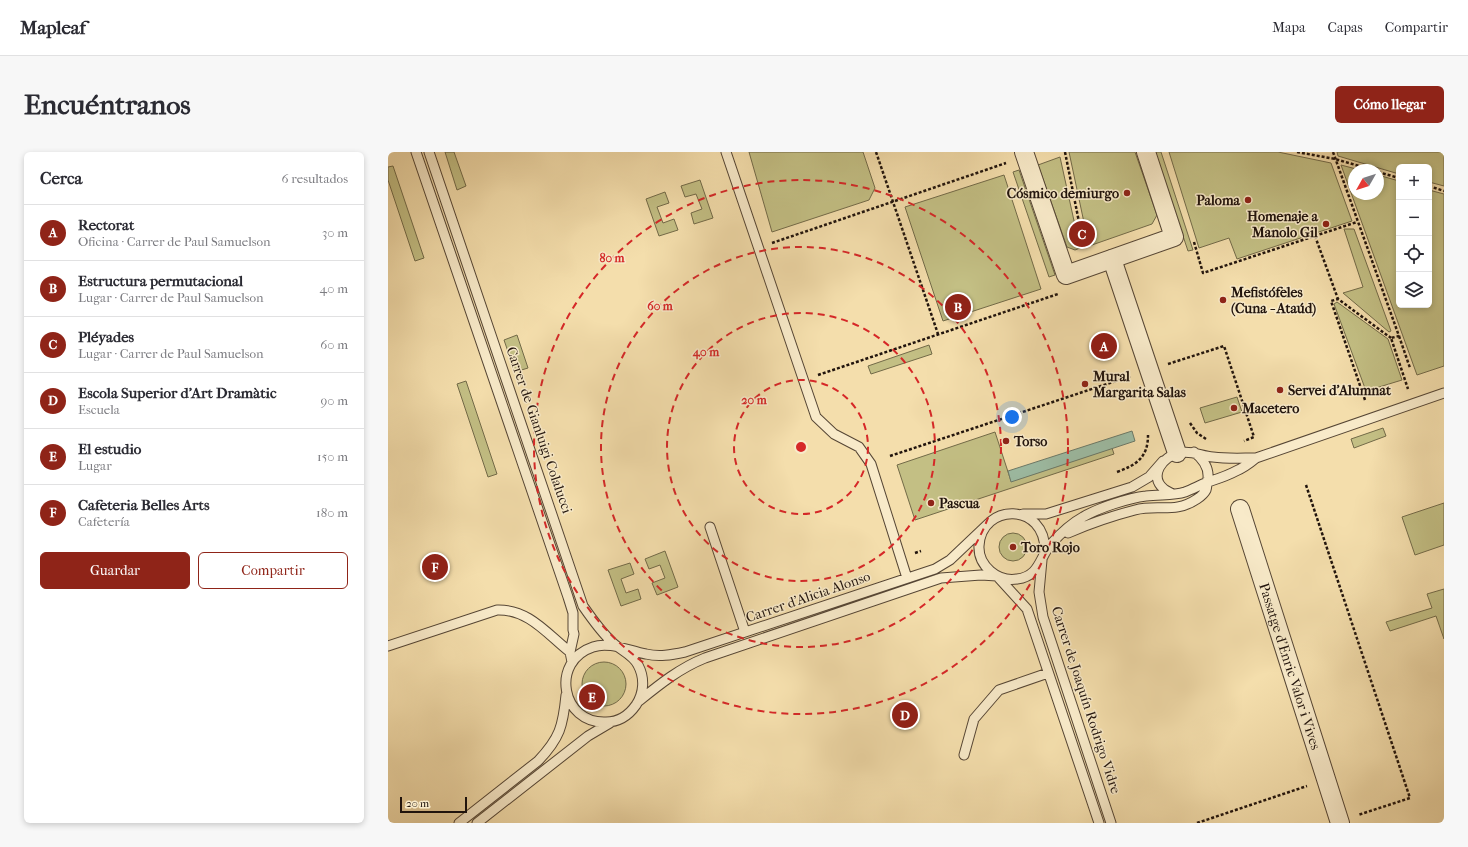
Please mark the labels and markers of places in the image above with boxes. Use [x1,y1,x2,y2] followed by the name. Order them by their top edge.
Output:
[1007,185,1119,202] place label: Cósmico demiurgo
[1122,188,1132,198] marker: Cósmico demiurgo
[1196,192,1241,209] place label: Paloma
[1243,195,1253,205] marker: Paloma
[1247,208,1319,241] place label: Homenaje a Manolo Gil
[1069,219,1095,249] pin: C
[1321,219,1331,229] marker: Homenaje a Manolo Gil
[1230,284,1316,317] place label: Mefistófeles (Cuna - Ataúd)
[945,292,971,322] pin: B
[1218,295,1228,305] marker: Mefistófeles (Cuna - Ataúd)
[1091,331,1117,361] pin: A
[1092,368,1187,401] place label: Mural Margarita Salas
[1080,379,1090,389] marker: Mural Margarita Salas
[1288,382,1392,399] place label: Servei d'Alumnat
[1275,385,1285,395] marker: Servei d'Alumnat
[1241,400,1299,417] place label: Macetero
[1229,403,1239,413] marker: Macetero
[1013,433,1047,450] place label: Torso
[1001,436,1011,446] marker: Torso
[794,440,808,454] centre of rings
[939,495,980,512] place label: Pascua
[926,498,936,508] marker: Pascua
[1020,539,1080,556] place label: Toro Rojo
[1008,542,1018,552] marker: Toro Rojo
[422,552,448,582] pin: F
[579,682,605,712] pin: E
[892,700,918,730] pin: D

